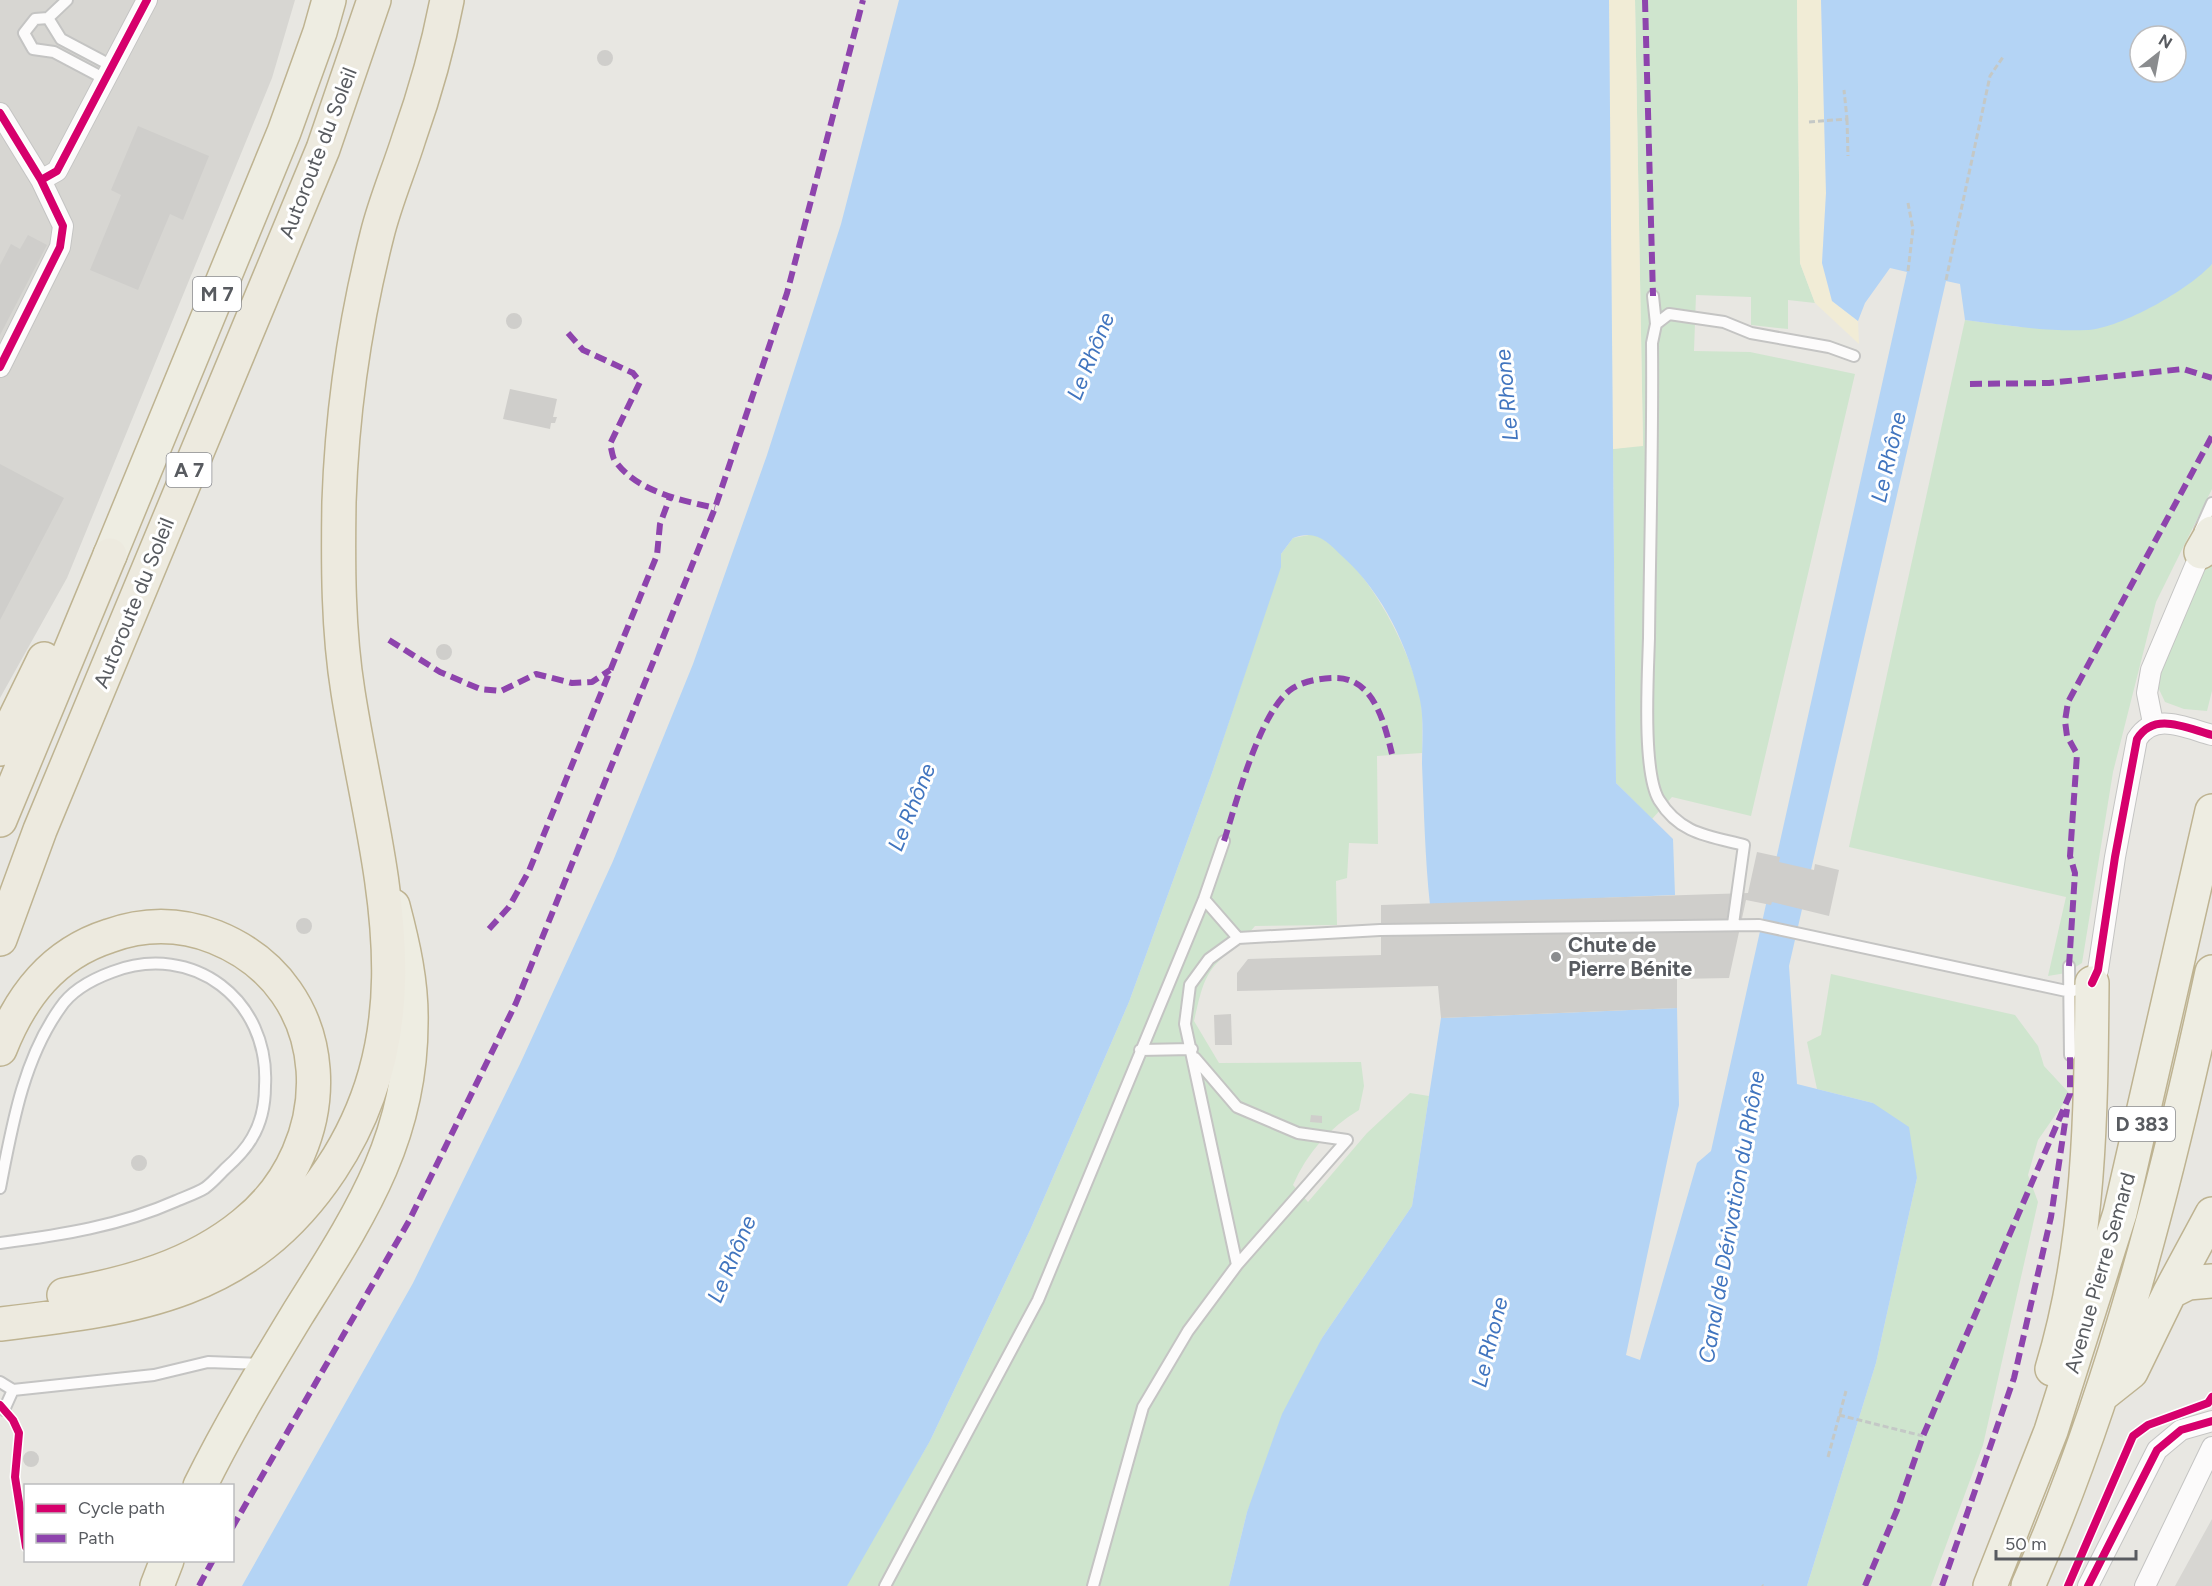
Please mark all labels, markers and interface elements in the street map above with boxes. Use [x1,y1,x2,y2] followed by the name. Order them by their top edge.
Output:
[2128,24,2188,84] north arrow
[2155,30,2176,53] text: N
[273,64,362,242] street label: Autoroute du Soleil
[193,277,241,311] road number: M 7
[1061,308,1120,404] water label: Le Rhône
[1489,348,1524,442] water label: Le Rhone
[1865,409,1912,505] water label: Le Rhône
[166,453,212,487] road number: A 7
[88,514,179,692] street label: Autoroute du Soleil
[882,759,941,855] water label: Le Rhône
[1568,932,1693,981] place label: Chute de Pierre Bénite
[1549,950,1563,964] marker: Chute de Pierre Bénite
[1692,1069,1771,1365] water label: Canal de Dérivation du Rhône
[2109,1107,2175,1141] road number: D 383
[2059,1169,2140,1376] street label: Avenue Pierre Semard
[701,1212,762,1307] water label: Le Rhône
[1465,1294,1514,1390] water label: Le Rhone
[24,1484,234,1562] legend
[78,1497,165,1519] text: Cycle path
[1996,1523,2136,1561] scale bar
[78,1527,114,1549] text: Path
[2005,1533,2047,1555] text: 50 m

